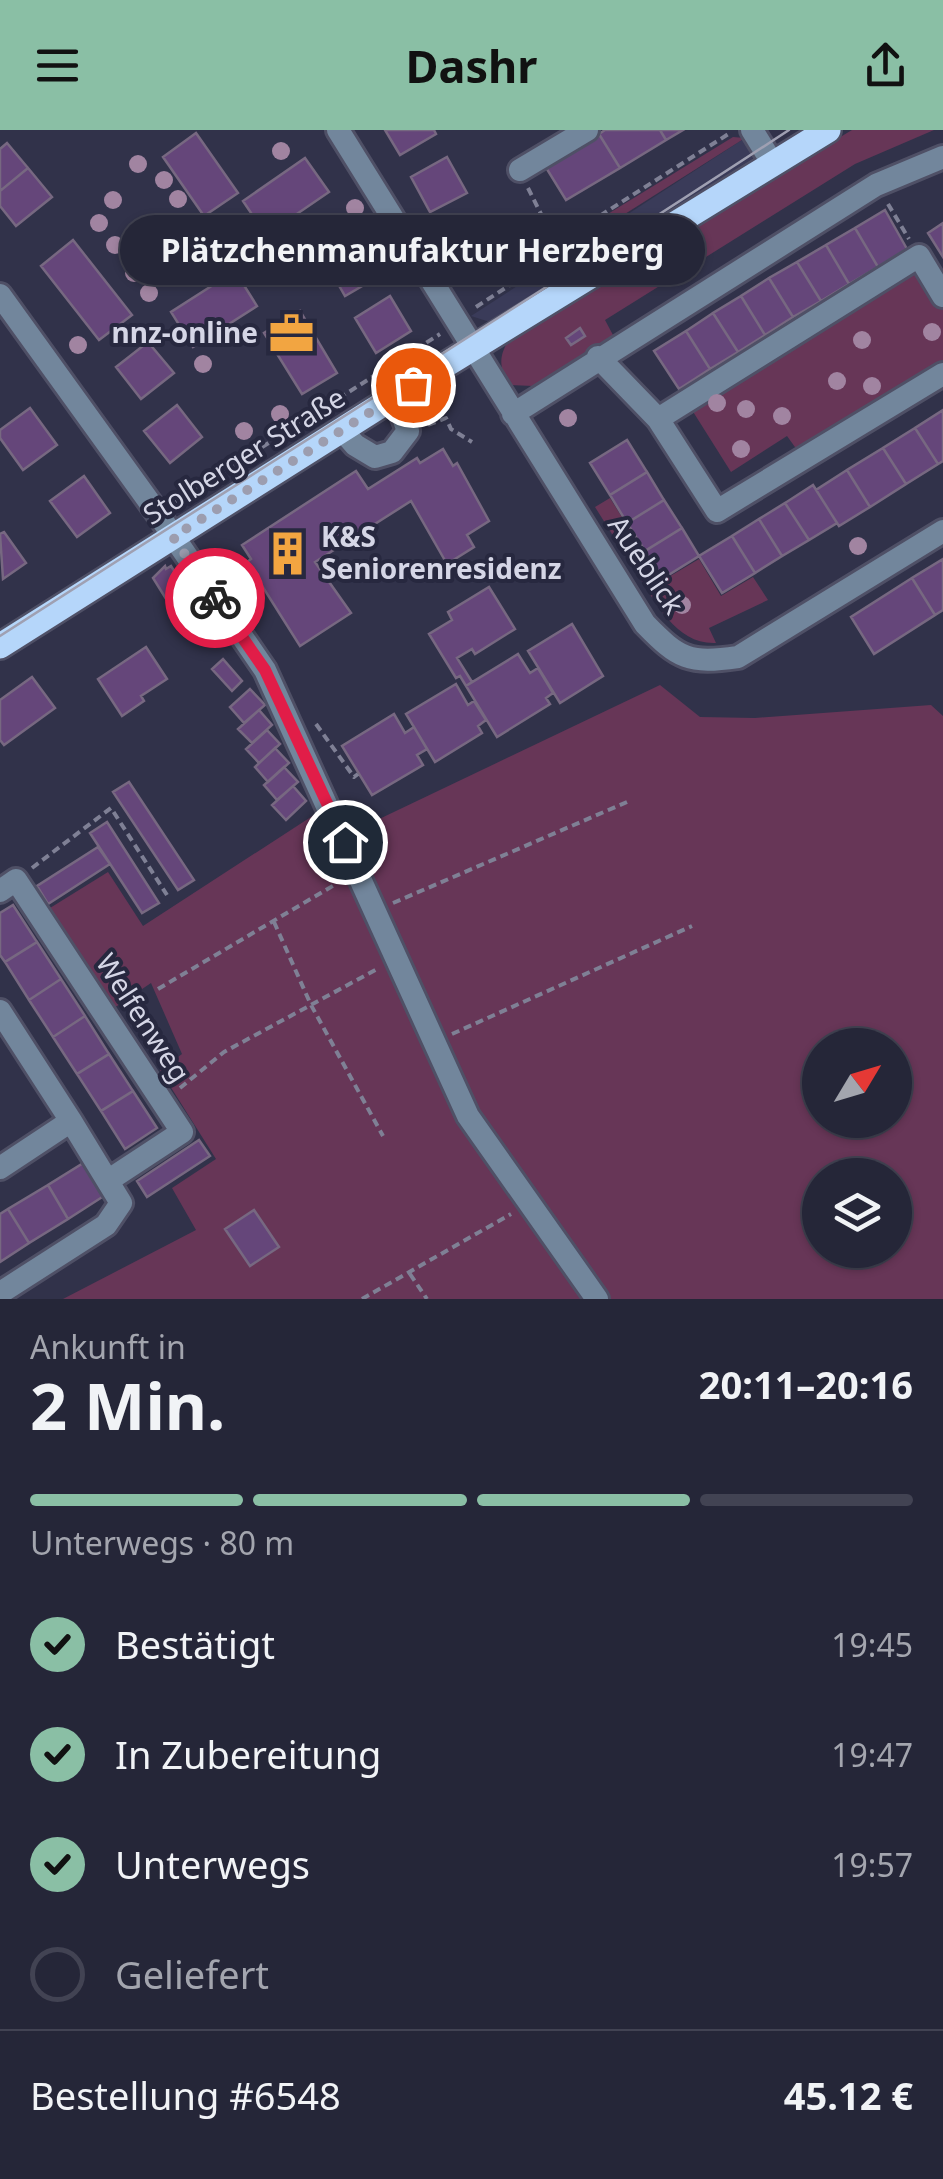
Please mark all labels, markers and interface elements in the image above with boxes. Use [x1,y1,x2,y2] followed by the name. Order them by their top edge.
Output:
[406,35,537,96] text: Dashr
[30,38,85,93] icon: menu
[858,38,913,93] icon: share
[120,215,706,285] callout: Plätzchenmanufaktur Herzberg
[161,228,664,271] text: Plätzchenmanufaktur Herzberg
[267,309,315,357] office icon: nnz-online
[112,313,258,351] place label: nnz-online
[371,343,456,428] pin
[386,358,441,413] icon: bag
[135,378,352,533] street label: Stolberger Straße
[600,508,694,621] street label: Aueblick
[321,517,562,587] place label: K&S Seniorenresidenz
[264,529,312,577] building icon: K&S Seniorenresidenz
[165,548,265,648] courier
[188,571,243,626] icon: bike
[303,800,388,885] pin
[318,815,373,870] icon: home
[88,946,200,1089] street label: Welfenweg
[802,1028,912,1138] north arrow
[802,1028,912,1268] map controls
[802,1158,912,1268] button: layers
[30,1325,186,1368] text: Ankunft in
[699,1358,913,1410] text: 20:11–20:16
[30,1361,225,1449] text: 2 Min.
[30,1521,294,1564] text: Unterwegs · 80 m
[30,1617,85,1672] icon: check
[115,1618,275,1670] text: Bestätigt
[831,1623,913,1666] text: 19:45
[30,1727,85,1782] icon: check
[115,1728,382,1780] text: In Zubereitung
[831,1733,913,1776] text: 19:47
[30,1837,85,1892] icon: check
[115,1838,310,1890] text: Unterwegs
[831,1843,913,1886] text: 19:57
[115,1948,269,2000] text: Geliefert
[30,2069,341,2121] text: Bestellung #6548
[784,2069,913,2121] text: 45.12 €

